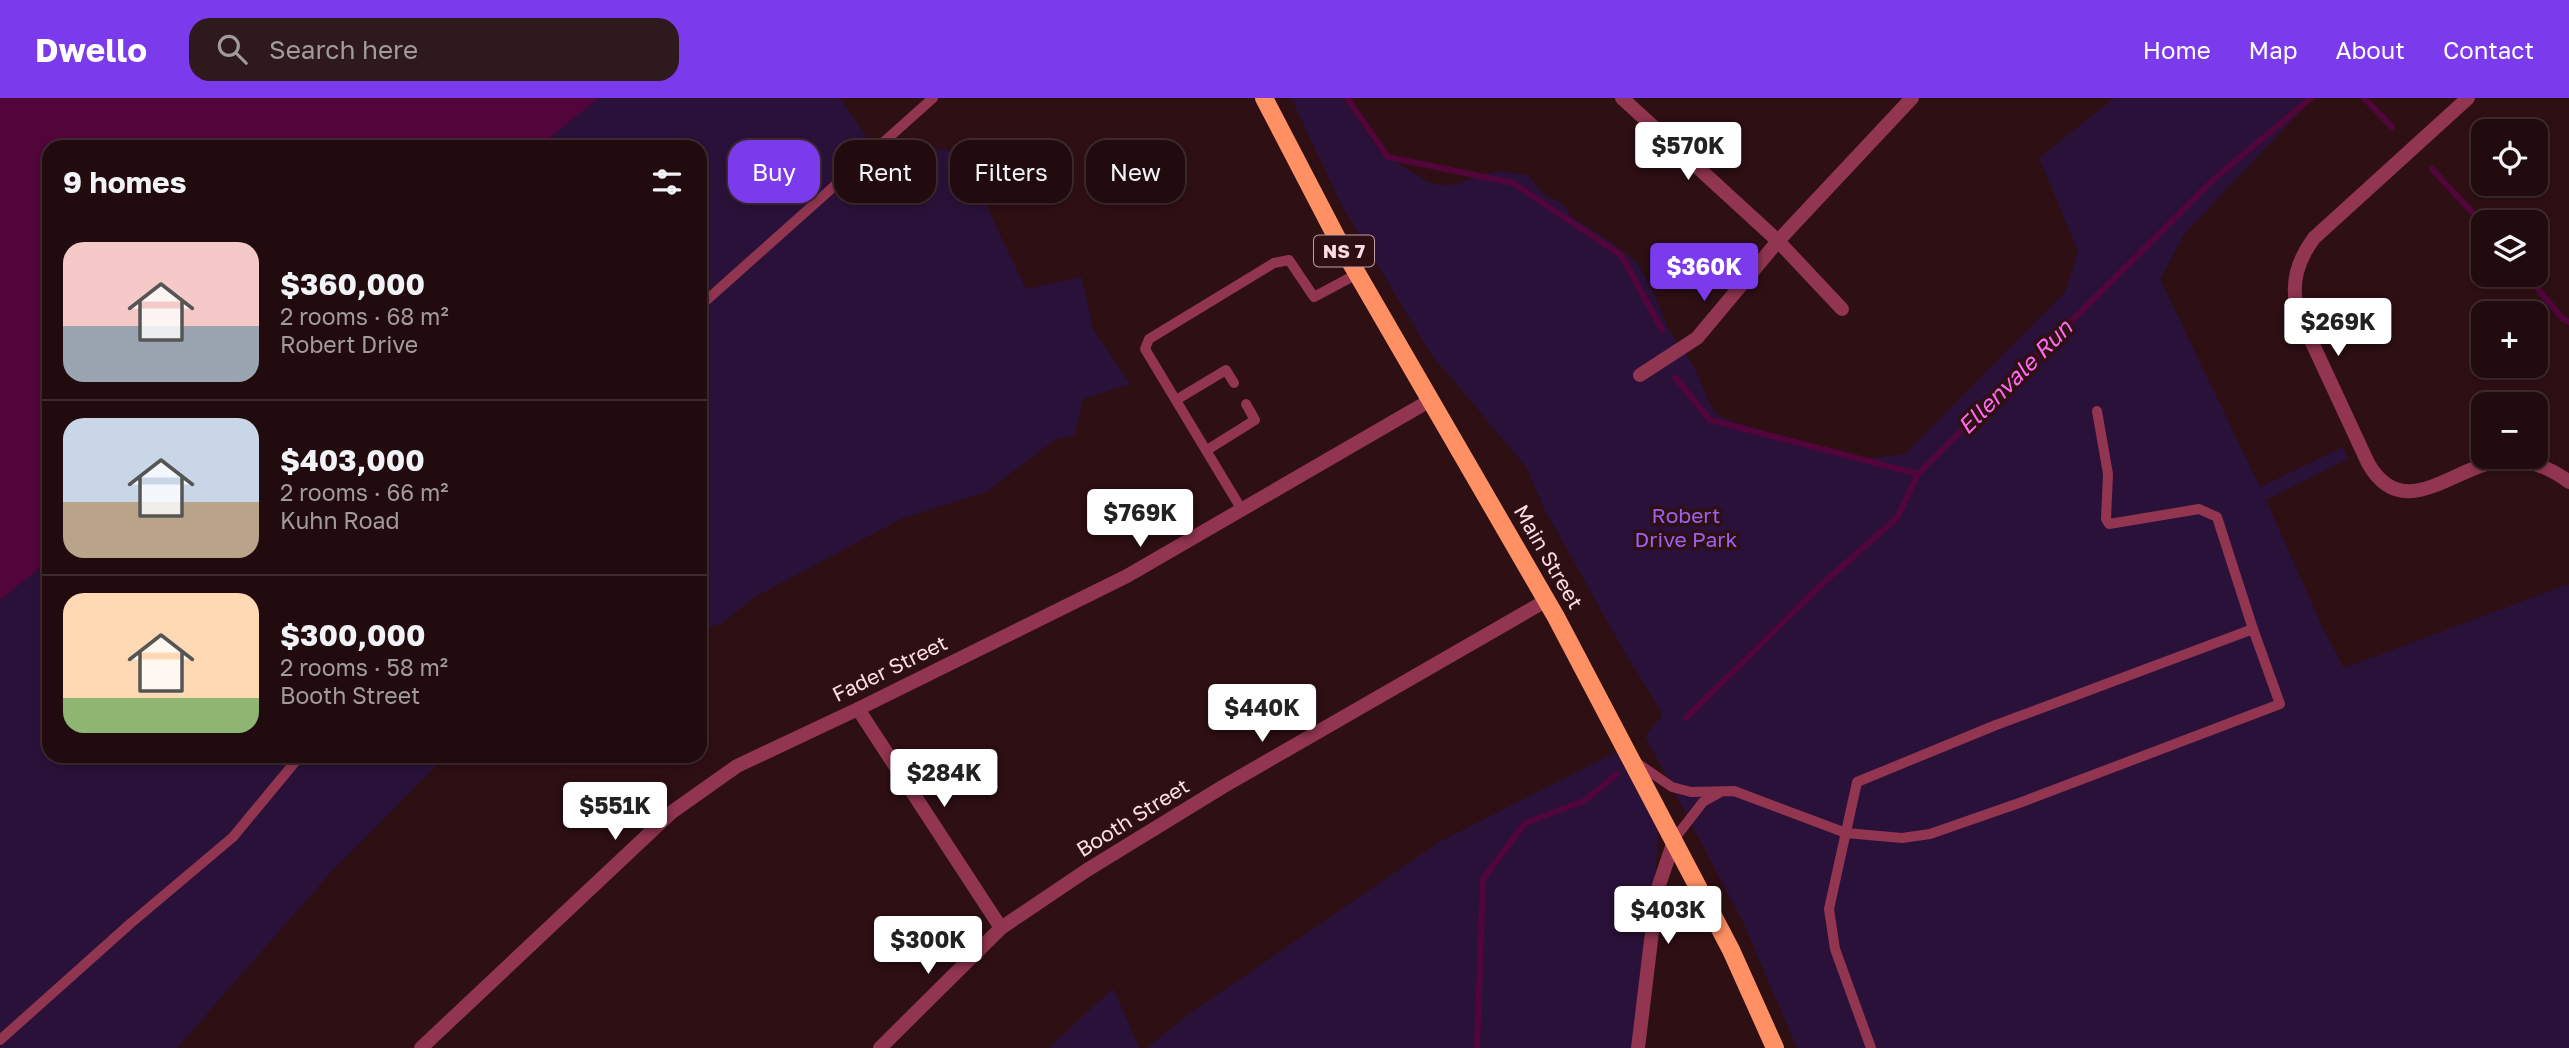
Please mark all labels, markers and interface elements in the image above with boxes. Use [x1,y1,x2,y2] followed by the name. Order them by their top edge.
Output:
[189,18,679,81] search box
[35,30,147,69] text: Dwello
[213,30,251,68] icon: search
[269,34,418,65] text: Search here
[2143,35,2211,64] text: Home
[2249,35,2298,64] text: Map
[2336,35,2405,64] text: About
[2443,35,2534,64] text: Contact
[2471,119,2548,469] map controls
[2471,119,2548,196] button: locate
[1639,122,1737,182] pin: $570K
[1651,131,1725,159] text: $570K
[728,140,820,203] chip: Buy
[834,140,936,203] chip: Rent
[950,140,1072,203] chip: Filters
[1086,140,1185,203] chip: New
[648,163,686,201] icon: filters
[63,164,186,200] text: 9 homes
[2471,210,2548,287] button: layers
[1314,236,1374,266] road number: NS 7
[1655,244,1753,303] pin: $360K
[1666,252,1742,280] text: $360K
[280,266,425,302] text: $360,000
[119,270,203,354] icon: home
[2289,299,2387,358] pin: $269K
[2471,301,2548,378] button: +
[280,302,449,330] text: 2 rooms · 68 m²
[2300,307,2376,335] text: $269K
[1951,313,2078,439] water label: Ellenvale Run
[280,330,418,358] text: Robert Drive
[2471,392,2548,469] button: −
[280,442,425,478] text: $403,000
[119,446,203,530] icon: home
[280,478,449,506] text: 2 rooms · 66 m²
[1091,490,1189,549] pin: $769K
[1103,498,1177,526] text: $769K
[1509,500,1589,613] street label: Main Street
[1635,502,1738,552] park label: Robert Drive Park
[280,506,400,534] text: Kuhn Road
[280,617,426,653] text: $300,000
[119,621,203,705] icon: home
[828,629,951,707] street label: Fader Street
[280,653,448,681] text: 2 rooms · 58 m²
[280,681,420,709] text: Booth Street
[1213,684,1311,744] pin: $440K
[1224,693,1300,721] text: $440K
[895,750,993,809] pin: $284K
[906,758,982,786] text: $284K
[1071,772,1194,862] street label: Booth Street
[566,782,664,842] pin: $551K
[579,791,651,819] text: $551K
[1619,886,1717,946] pin: $403K
[1630,895,1706,923] text: $403K
[879,916,977,976] pin: $300K
[890,925,966,953] text: $300K

